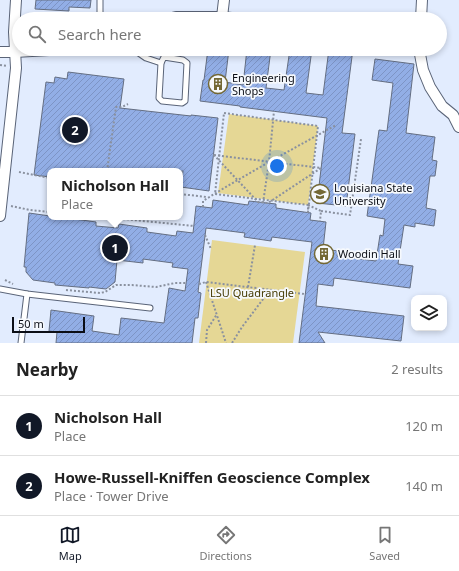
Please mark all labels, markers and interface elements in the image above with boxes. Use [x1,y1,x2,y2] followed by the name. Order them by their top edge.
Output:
[12,12,447,56] search box
[26,23,48,45] icon: search
[58,24,141,44] text: Search here
[232,70,295,98] place label: Engineering Shops
[207,73,229,95] building icon: Engineering Shops
[62,115,88,145] pin: 2
[267,156,287,176] your location
[47,168,183,220] popup
[61,175,169,195] text: Nicholson Hall
[334,180,413,208] place label: Louisiana State University
[309,183,331,205] school or university icon: Louisiana State University
[61,195,93,213] text: Place
[102,233,128,263] pin: 1
[313,243,335,265] building icon: Woodin Hall
[338,246,401,261] place label: Woodin Hall
[210,285,294,300] park label: LSU Quadrangle
[411,295,447,331] map controls
[411,295,447,331] button: layers
[12,315,85,334] scale bar
[18,316,44,331] text: 50 m
[16,358,78,381] text: Nearby
[391,360,443,378] text: 2 results
[54,407,162,427] text: Nicholson Hall
[25,417,33,435] text: 1
[405,417,443,435] text: 120 m
[54,427,86,445] text: Place
[54,467,370,487] text: Howe-Russell-Kniffen Geoscience Complex
[25,477,33,495] text: 2
[405,477,443,495] text: 140 m
[54,487,169,505] text: Place · Tower Drive
[59,524,82,563] tab: Map
[199,524,252,563] tab: Directions
[369,524,400,563] tab: Saved

